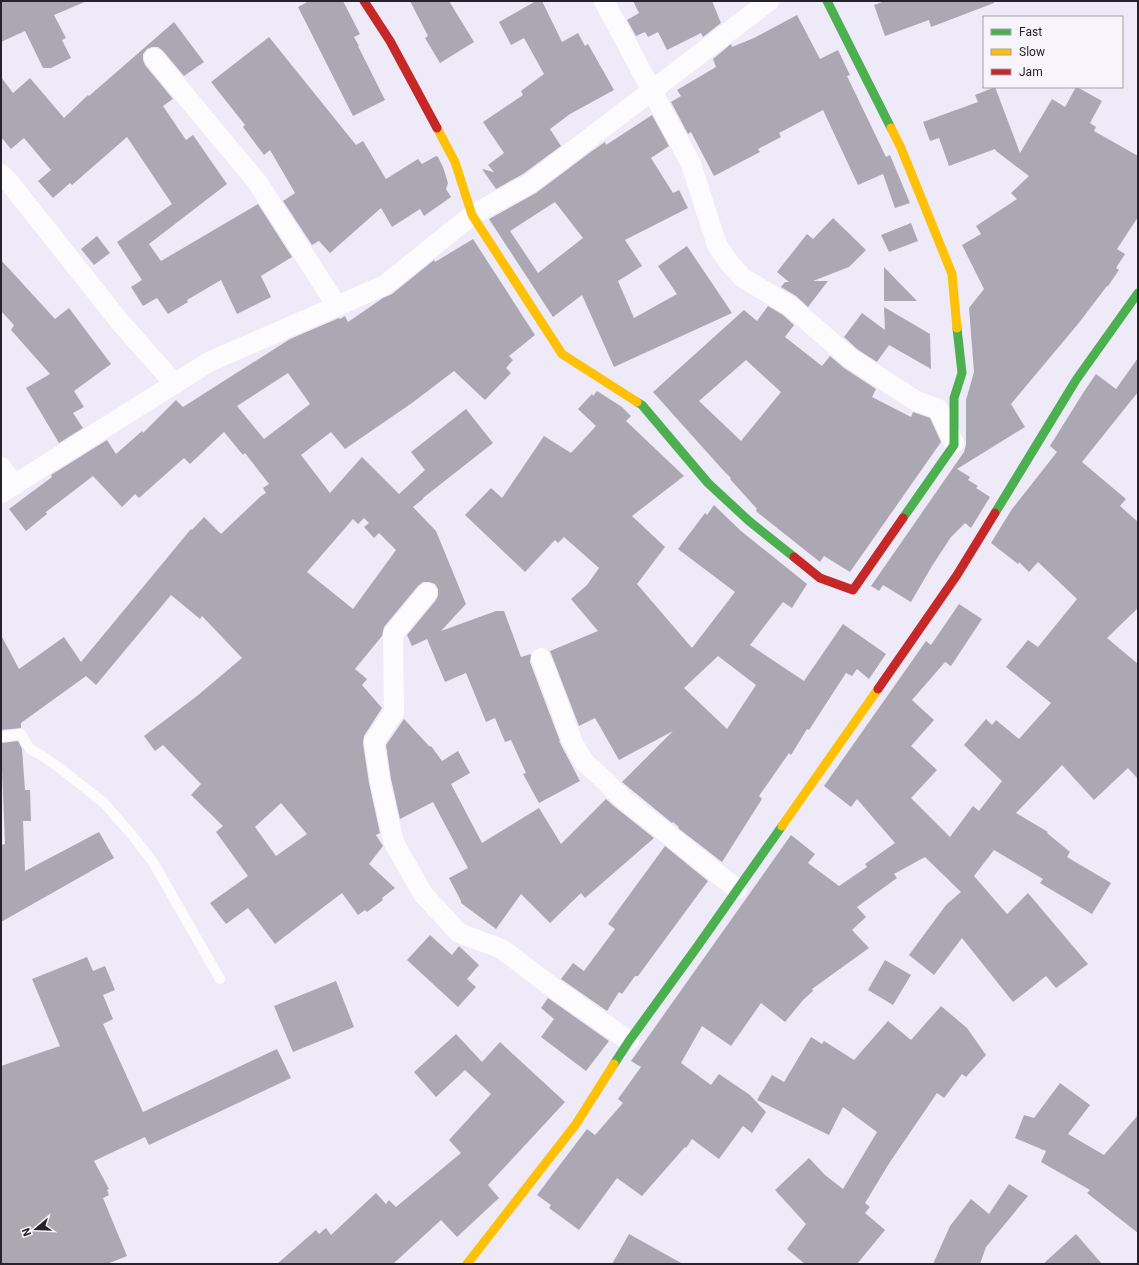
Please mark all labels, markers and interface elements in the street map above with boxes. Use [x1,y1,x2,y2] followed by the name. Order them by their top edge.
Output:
[983,16,1123,88] legend
[1019,25,1042,39] text: Fast
[1019,45,1045,59] text: Slow
[1019,65,1043,79] text: Jam
[16,1209,56,1249] north arrow
[20,1226,34,1238] text: N

